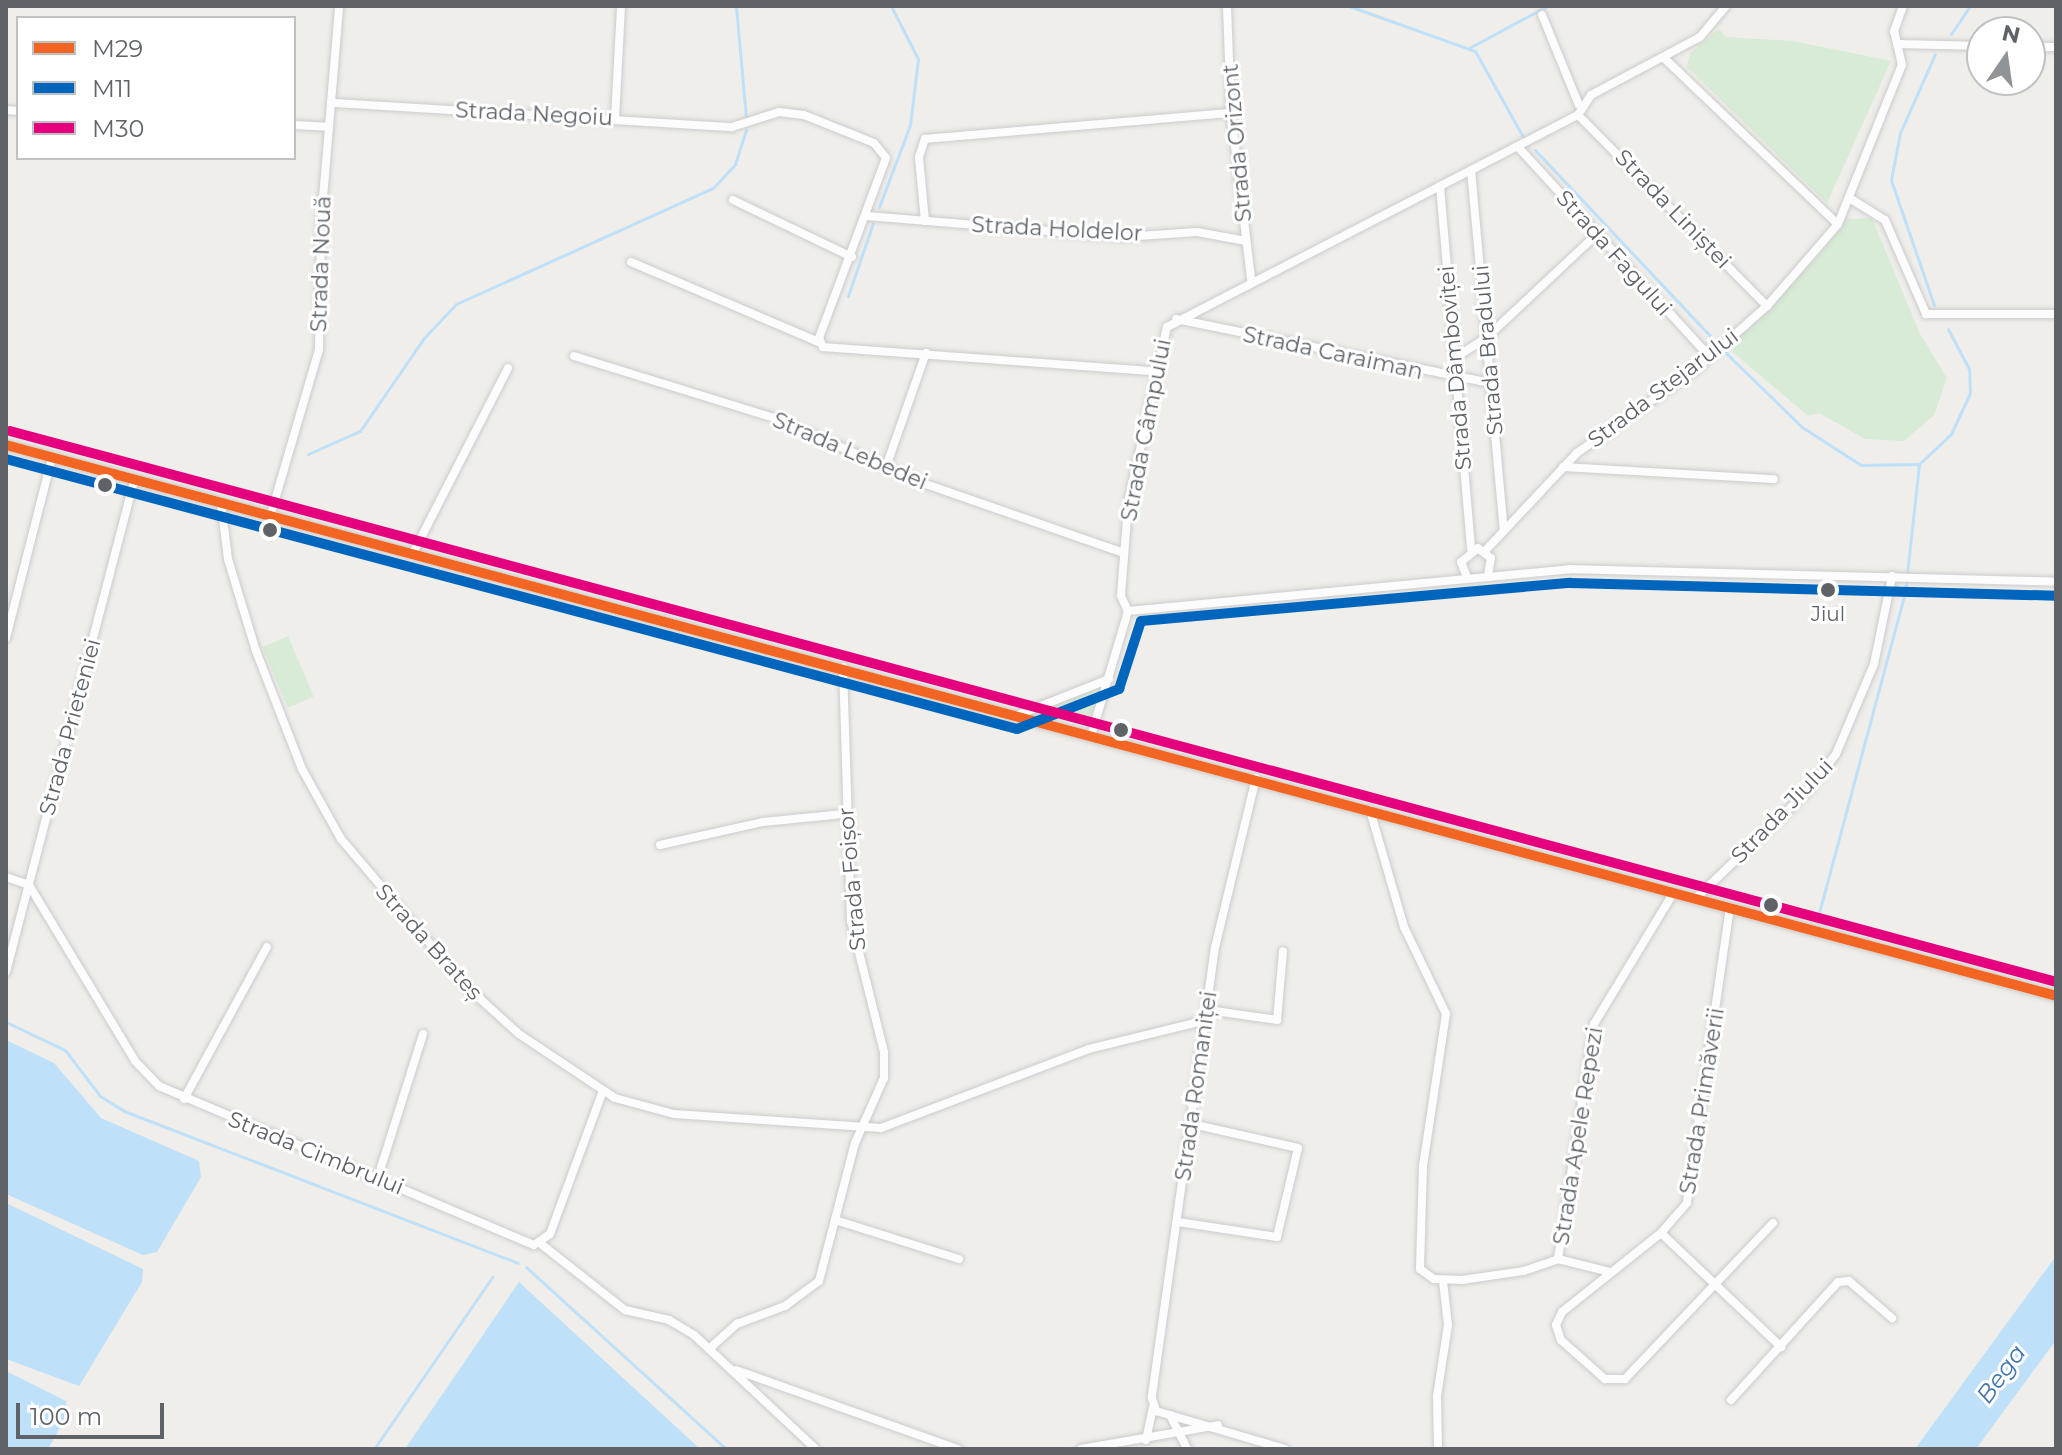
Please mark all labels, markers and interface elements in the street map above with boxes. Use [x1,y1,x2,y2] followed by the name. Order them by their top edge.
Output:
[16,16,296,160] legend
[1966,16,2046,96] north arrow
[1999,19,2023,49] text: N
[92,34,143,63] text: M29
[1217,63,1257,223] street label: Strada Orizont
[92,74,132,103] text: M11
[455,97,613,131] street label: Strada Negoiu
[92,114,144,143] text: M30
[1610,144,1736,274] street label: Strada Liniștei
[1551,185,1677,321] street label: Strada Fagului
[305,195,337,333] street label: Strada Nouă
[971,211,1143,247] street label: Strada Holdelor
[1467,264,1509,436] street label: Strada Bradului
[1433,265,1477,471] street label: Strada Dâmboviței
[1241,321,1425,385] street label: Strada Caraiman
[1583,323,1743,453] street label: Strada Stejarului
[1115,337,1177,523] street label: Strada Câmpului
[769,407,931,495] street label: Strada Lebedei
[97,477,113,493] unlabelled marker
[262,522,278,538] unlabelled marker
[1820,582,1836,598] marker: Jiul
[1811,602,1845,626] place label: Jiul
[34,636,106,818] street label: Strada Prieteniei
[1113,722,1129,738] unlabelled marker
[1725,753,1839,869] street label: Strada Jiului
[833,806,871,952] street label: Strada Foișor
[370,879,488,1005] street label: Strada Brateș
[1763,897,1779,913] unlabelled marker
[1170,989,1222,1183] street label: Strada Romaniței
[1674,1006,1730,1196] street label: Strada Primăverii
[1548,1025,1608,1247] street label: Strada Apele Repezi
[224,1106,408,1200] street label: Strada Cimbrului
[1970,1339,2032,1409] water label: Bega
[20,1387,168,1437] scale bar
[30,1402,102,1431] text: 100 m

